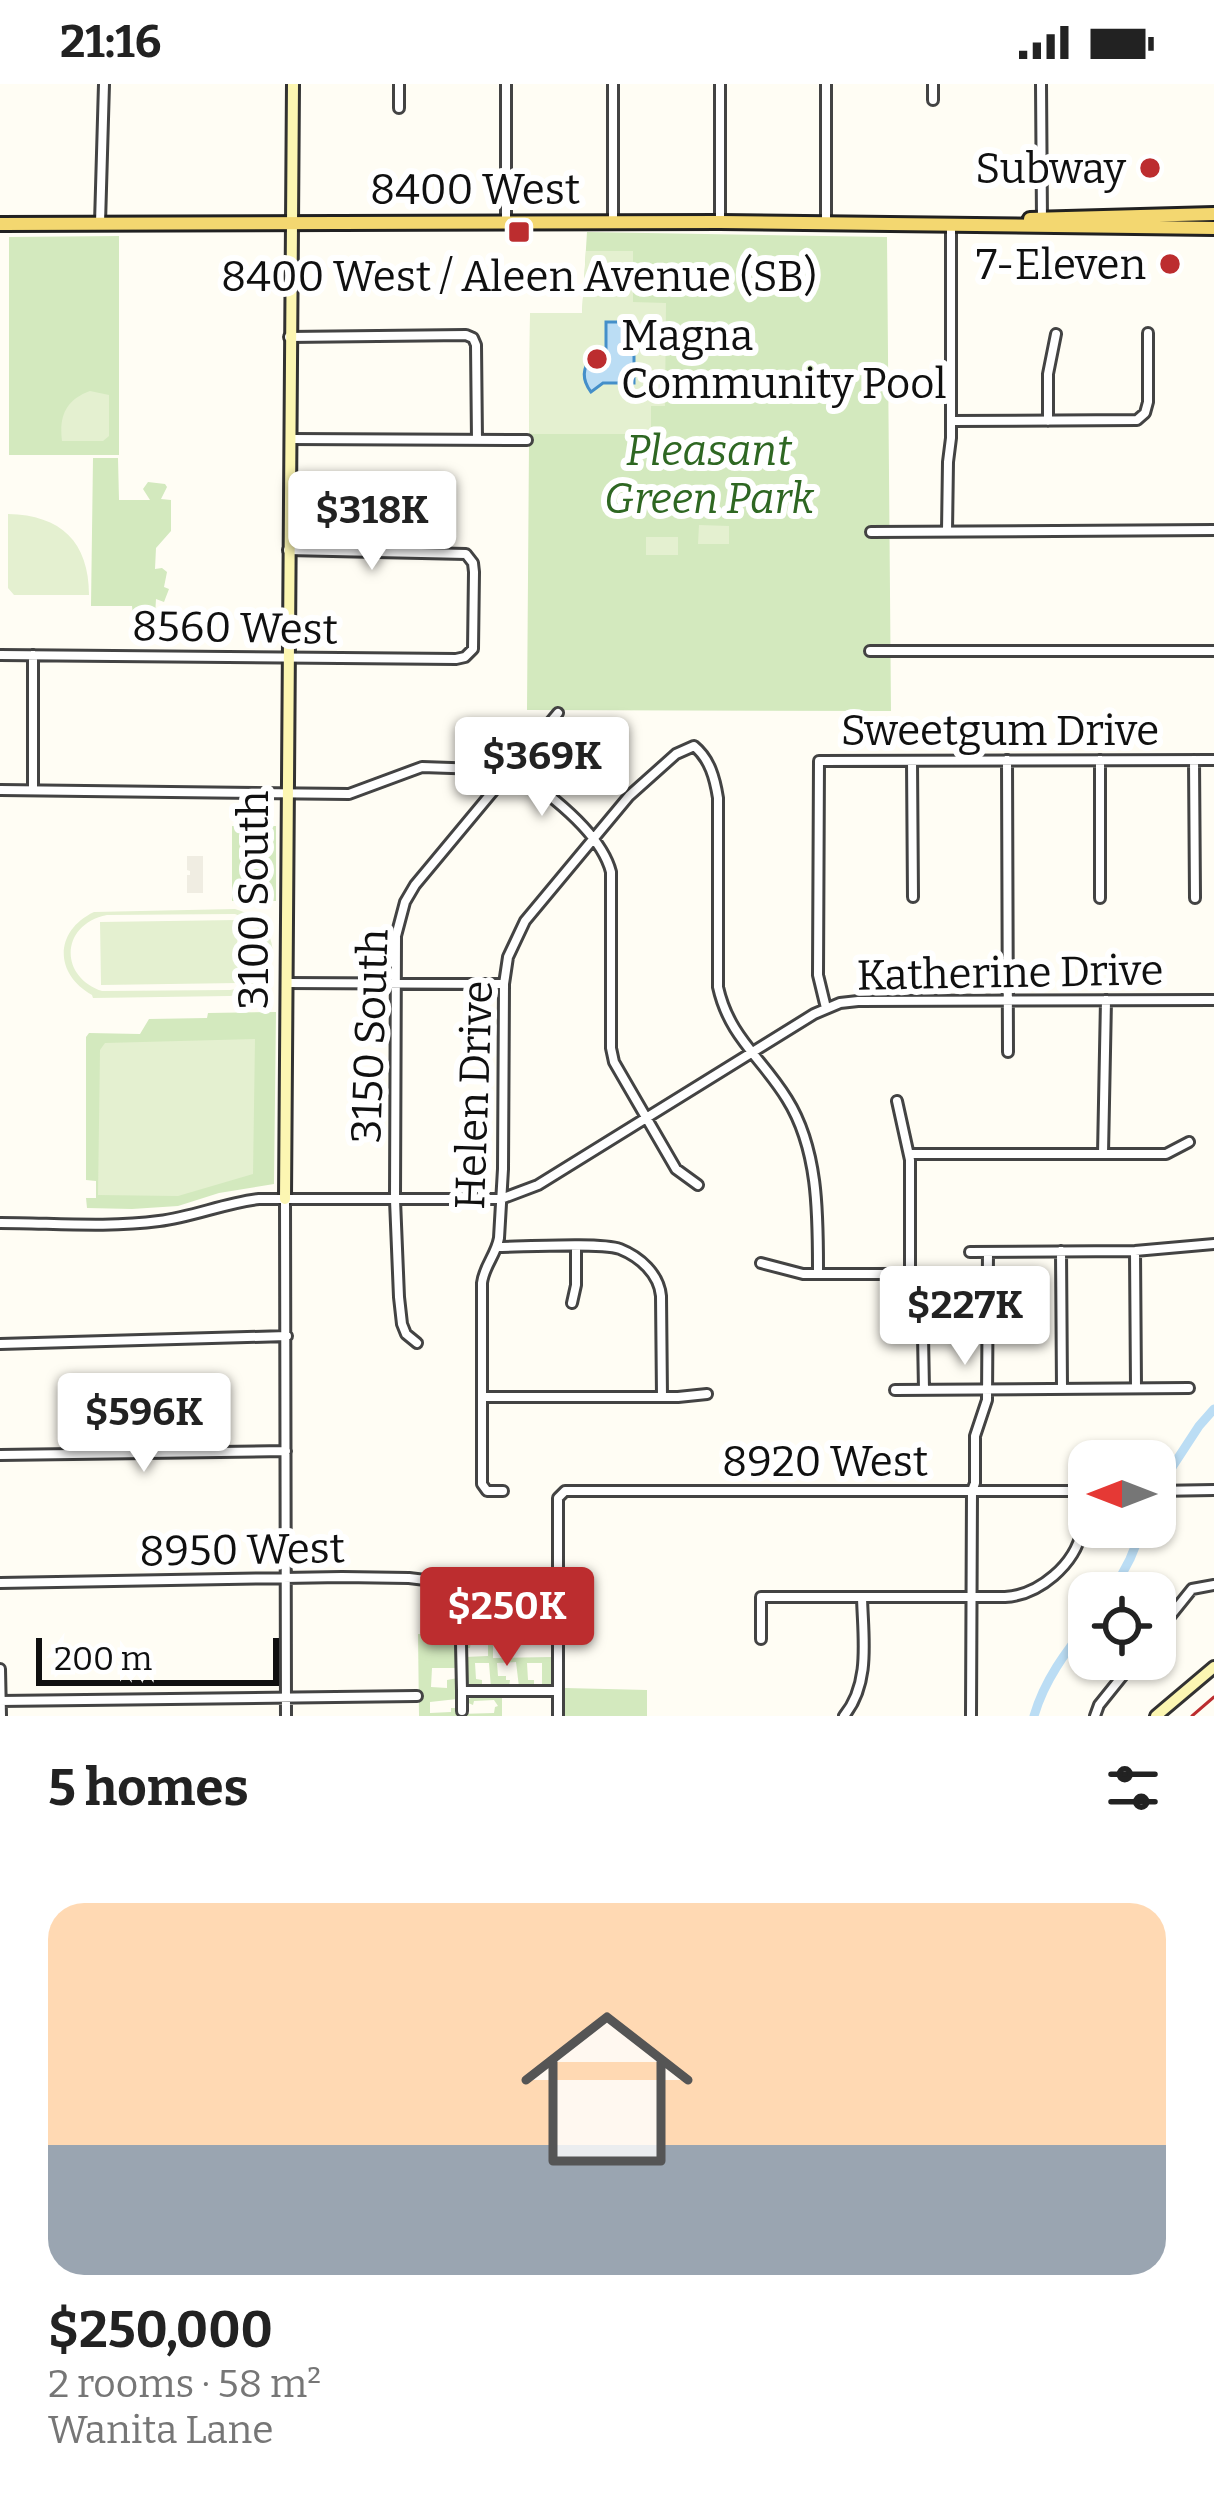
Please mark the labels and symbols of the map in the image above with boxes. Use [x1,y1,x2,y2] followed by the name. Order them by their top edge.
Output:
[975,144,1127,194] place label: Subway
[1137,155,1163,181] marker: Subway
[370,165,580,215] street label: 8400 West
[506,219,532,245] marker: 8400 West / Aleen Avenue (SB)
[976,240,1146,290] place label: 7-Eleven
[1157,251,1183,277] marker: 7-Eleven
[221,252,817,302] place label: 8400 West / Aleen Avenue (SB)
[621,311,947,409] place label: Magna Community Pool
[584,346,610,372] marker: Magna Community Pool
[604,426,814,524] park label: Pleasant Green Park
[288,471,456,573] pin: $318K
[132,601,338,655] street label: 8560 West
[841,706,1159,756] street label: Sweetgum Drive
[458,717,626,819] pin: $369K
[229,791,279,1009] street label: 3100 South
[341,928,399,1144] street label: 3150 South
[856,945,1164,1001] street label: Katherine Drive
[445,980,503,1210] street label: Helen Drive
[881,1266,1049,1368] pin: $227K
[60,1373,228,1475] pin: $596K
[722,1437,928,1487] street label: 8920 West
[1068,1440,1176,1548] north arrow
[139,1523,345,1577] street label: 8950 West
[423,1567,591,1669] pin: $250K
[36,1632,279,1685] scale bar

